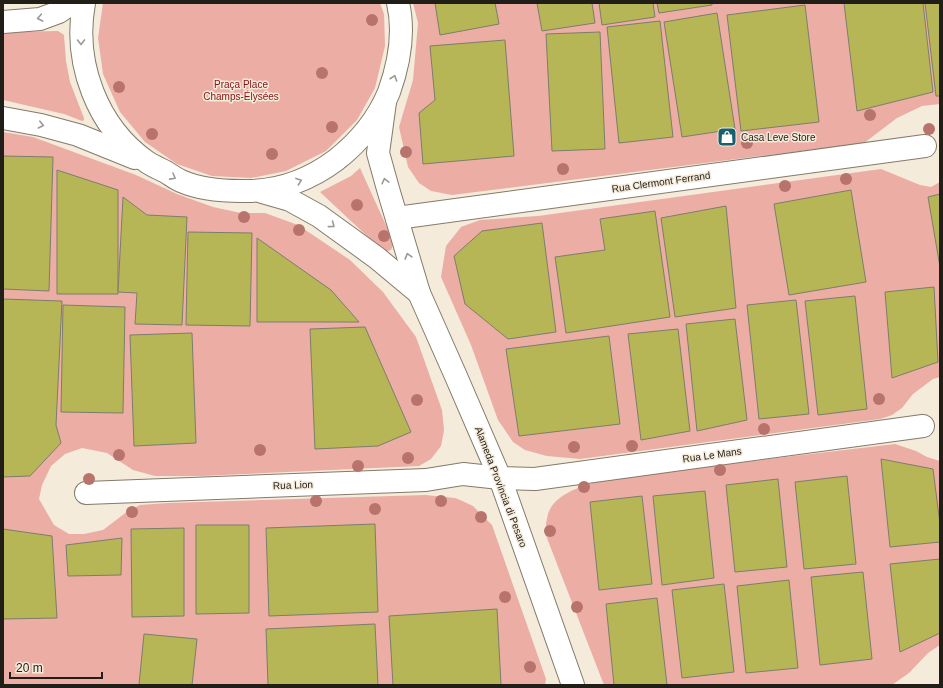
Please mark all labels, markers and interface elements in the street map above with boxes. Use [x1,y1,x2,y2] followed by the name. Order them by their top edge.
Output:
[36,14,43,22] one-way arrow
[77,39,85,45] one-way arrow
[389,75,397,82] one-way arrow
[203,79,279,102] park label: Praça Place Champs-Élysées
[38,120,44,128] one-way arrow
[716,126,738,148] shop icon: Casa Leve Store
[741,132,816,143] place label: Casa Leve Store
[611,170,711,194] street label: Rua Clermont Ferrand
[169,172,176,179] one-way arrow
[296,177,303,185] one-way arrow
[382,178,390,184] one-way arrow
[328,220,335,228] one-way arrow
[404,252,413,259] one-way arrow
[473,425,529,549] street label: Alameda Provincia di Pesaro
[682,445,742,465] street label: Rua Le Mans
[273,479,313,491] street label: Rua Lion
[10,654,102,680] scale bar
[16,661,43,675] text: 20 m

